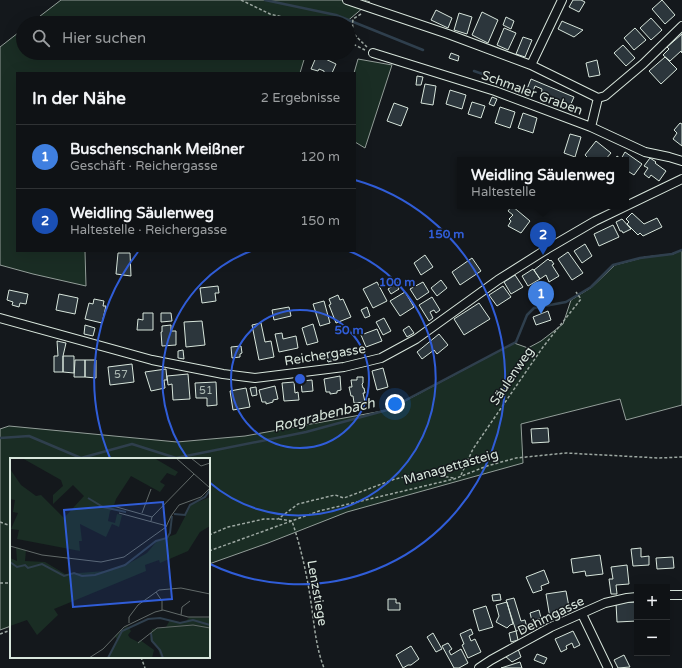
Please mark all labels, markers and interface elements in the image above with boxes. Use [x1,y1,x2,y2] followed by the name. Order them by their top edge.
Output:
[16,16,356,60] search box
[30,27,52,49] icon: search
[62,29,146,47] text: Hier suchen
[479,67,585,119] street label: Schmaler Graben
[32,88,126,109] text: In der Nähe
[261,90,340,106] text: 2 Ergebnisse
[70,140,244,158] text: Buschenschank Meißner
[41,149,49,165] text: 1
[300,149,340,165] text: 120 m
[457,157,629,209] popup
[70,158,218,174] text: Geschäft · Reichergasse
[471,166,615,184] text: Weidling Säulenweg
[471,184,536,200] text: Haltestelle
[70,204,214,222] text: Weidling Säulenweg
[41,213,49,229] text: 2
[300,213,340,229] text: 150 m
[70,222,227,238] text: Haltestelle · Reichergasse
[530,222,556,255] pin: 2
[428,227,464,241] text: 150 m
[379,275,415,289] text: 100 m
[528,281,554,314] pin: 1
[334,323,364,337] text: 50 m
[283,341,367,369] street label: Reichergasse
[487,344,537,408] street label: Säulenweg
[114,368,128,381] house number: 57
[293,372,307,386] centre of rings
[199,384,213,397] house number: 51
[272,394,377,436] water label: Rotgrabenbach
[385,394,405,414] your location
[402,446,500,488] street label: Managettasteig
[10,458,210,658] inset map
[303,559,331,627] street label: Lenzstiege
[634,584,670,656] map controls
[634,584,670,620] button: +
[515,593,587,639] street label: Dehmgasse
[634,620,670,656] button: −

